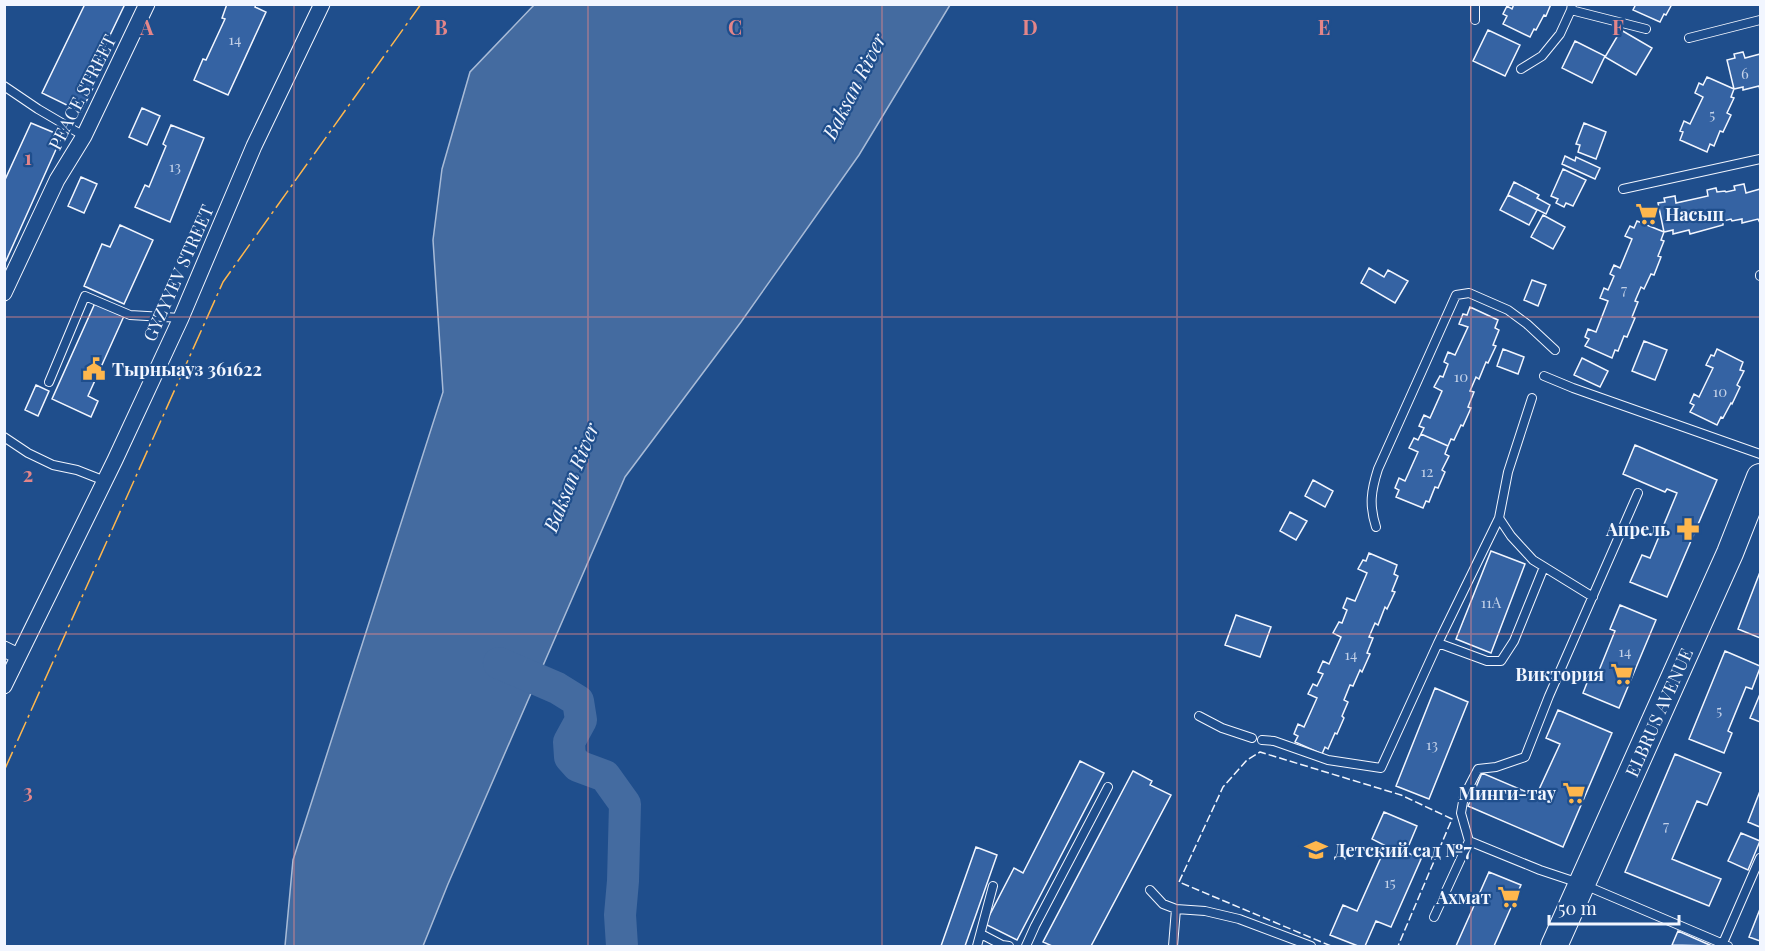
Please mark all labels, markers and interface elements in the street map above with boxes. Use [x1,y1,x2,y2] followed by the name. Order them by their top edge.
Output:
[139,13,154,40] text: A
[434,13,448,40] text: B
[728,13,742,40] text: C
[1022,13,1038,40] text: D
[1318,13,1330,40] text: E
[1612,13,1624,40] text: F
[814,27,892,144] water label: Baksan River
[229,29,241,49] house number: 14
[43,30,121,154] street label: PEACE STREET
[1741,63,1749,83] house number: 6
[1709,104,1715,124] house number: 5
[24,143,32,170] text: 1
[169,156,181,176] house number: 13
[137,201,219,345] street label: GYZYYEV STREET
[1634,201,1660,227] supermarket icon: Насып
[1665,202,1724,226] place label: Насып
[1621,279,1627,299] house number: 7
[81,356,107,382] public building icon: Тырныауз 361622
[112,357,262,381] place label: Тырныауз 361622
[1454,366,1468,386] house number: 10
[1713,381,1727,401] house number: 10
[536,417,605,536] water label: Baksan River
[23,460,33,487] text: 2
[1421,461,1433,481] house number: 12
[1675,516,1701,542] pharmacy icon: Апрель
[1605,517,1670,541] place label: Апрель
[1481,592,1502,612] house number: 11А
[1619,641,1631,661] house number: 14
[1345,644,1357,664] house number: 14
[1619,644,1698,781] street label: ELBRUS AVENUE
[1609,661,1635,687] supermarket icon: Виктория
[1515,662,1604,686] place label: Виктория
[1716,700,1722,720] house number: 5
[1426,734,1438,754] house number: 13
[23,777,33,804] text: 3
[1561,780,1587,806] supermarket icon: Минги-тау
[1458,781,1557,805] place label: Минги-тау
[1663,815,1669,835] house number: 7
[1303,837,1329,863] school or university icon: Детский сад №7
[1334,838,1473,862] place label: Детский сад №7
[1384,872,1396,892] house number: 15
[1496,884,1522,910] supermarket icon: Ахмат
[1435,885,1491,909] place label: Ахмат
[1549,888,1680,926] scale bar
[1558,896,1597,920] text: 50 m

